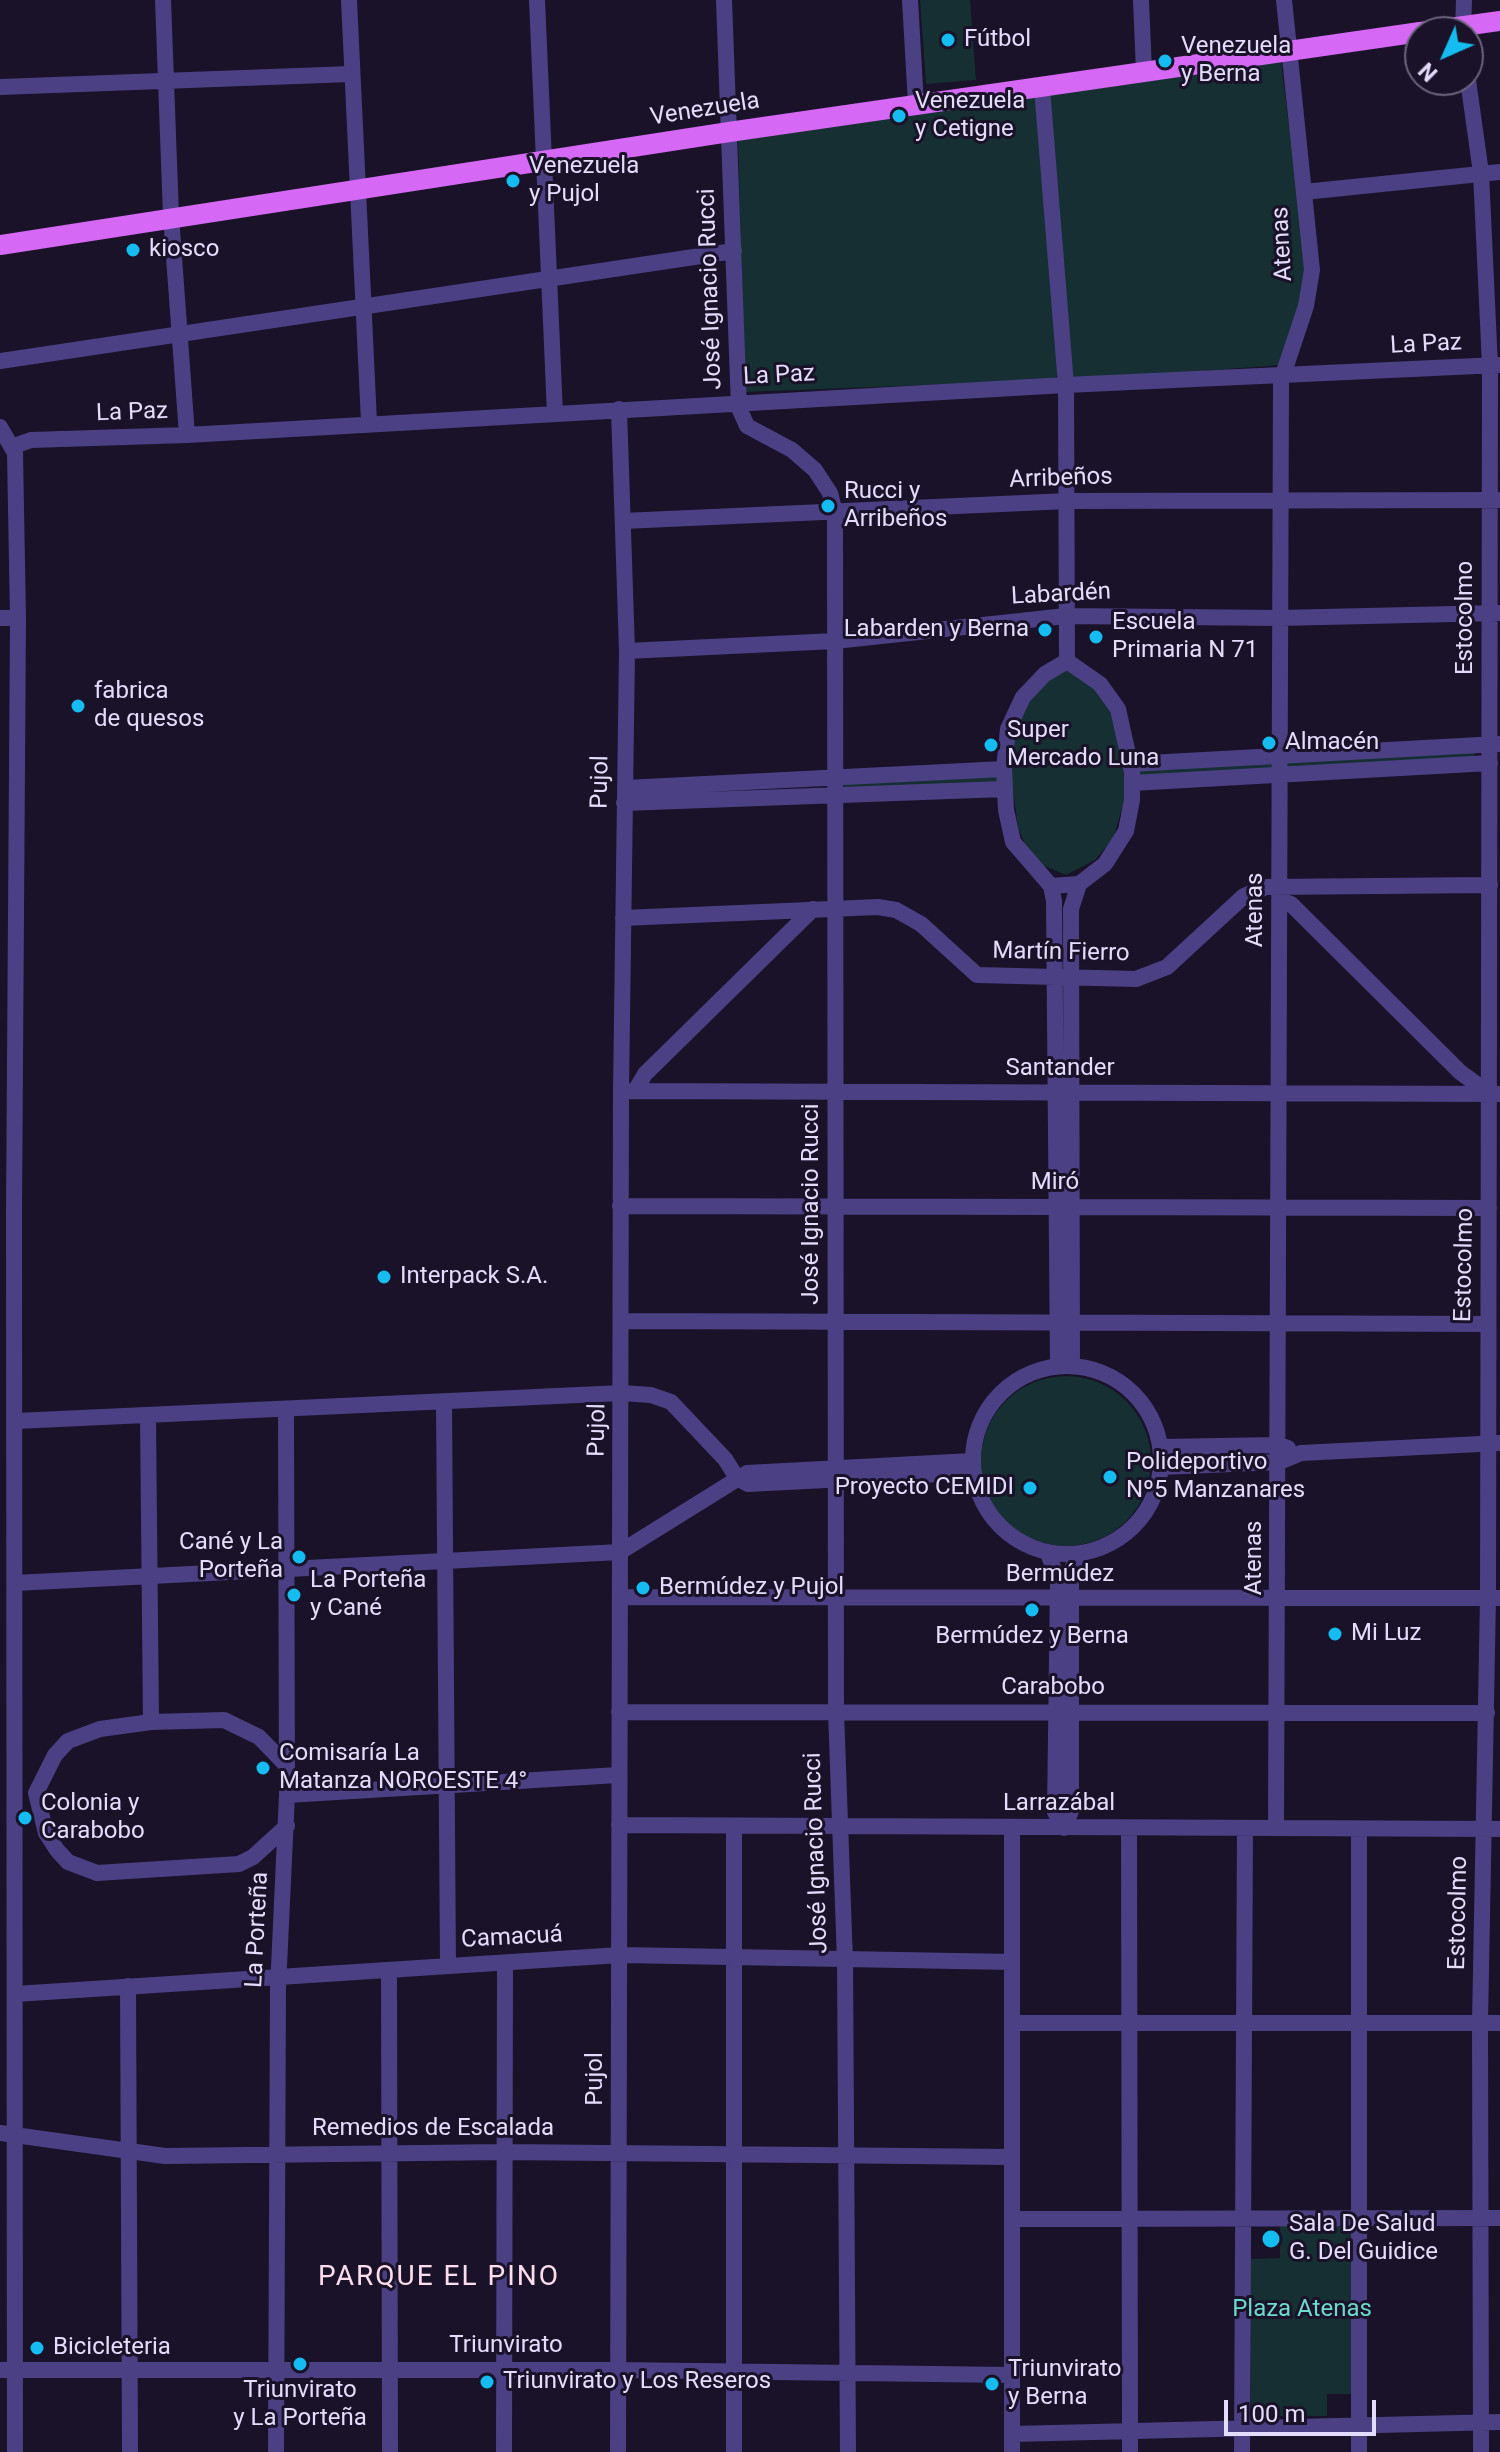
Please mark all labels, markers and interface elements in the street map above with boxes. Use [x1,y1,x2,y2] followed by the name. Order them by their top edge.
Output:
[1404,16,1484,96] north arrow
[964,26,1031,54] place label: Fútbol
[939,31,957,49] marker: Fútbol
[1181,33,1291,89] place label: Venezuela y Berna
[1156,52,1174,70] marker: Venezuela y Berna
[1414,58,1442,86] text: N
[648,87,762,133] street label: Venezuela
[915,88,1025,144] place label: Venezuela y Cetigne
[890,107,908,125] marker: Venezuela y Cetigne
[529,153,639,209] place label: Venezuela y Pujol
[504,172,522,190] marker: Venezuela y Pujol
[693,188,729,390] street label: José Ignacio Rucci
[1267,206,1299,282] street label: Atenas
[149,236,219,264] place label: kiosco
[124,241,142,259] marker: kiosco
[1389,329,1463,361] street label: La Paz
[742,360,816,392] street label: La Paz
[96,397,168,429] street label: La Paz
[1009,463,1113,495] street label: Arribeños
[844,478,947,534] place label: Rucci y Arribeños
[819,497,837,515] marker: Rucci y Arribeños
[1452,561,1480,675] street label: Estocolmo
[1010,578,1112,612] street label: Labardén
[1112,609,1258,665] place label: Escuela Primaria N 71
[844,616,1029,644] place label: Labarden y Berna
[1036,621,1054,639] marker: Labarden y Berna
[1087,628,1105,646] marker: Escuela Primaria N 71
[94,678,204,734] place label: fabrica de quesos
[69,697,87,715] marker: fabrica de quesos
[1007,717,1159,773] place label: Super Mercado Luna
[1285,729,1379,757] place label: Almacén
[1260,734,1278,752] marker: Almacén
[982,736,1000,754] marker: Super Mercado Luna
[586,755,616,809] street label: Pujol
[1242,873,1270,947] street label: Atenas
[992,937,1130,969] street label: Martín Fierro
[1005,1055,1115,1083] street label: Santander
[798,1103,826,1305] street label: José Ignacio Rucci
[1031,1169,1079,1197] street label: Miró
[1450,1208,1480,1322] street label: Estocolmo
[400,1263,548,1291] place label: Interpack S.A.
[375,1268,393,1286] marker: Interpack S.A.
[583,1403,613,1457] street label: Pujol
[1126,1449,1305,1505] place label: Polideportivo Nº5 Manzanares
[1101,1468,1119,1486] marker: Polideportivo Nº5 Manzanares
[835,1474,1014,1502] place label: Proyecto CEMIDI
[1021,1479,1039,1497] marker: Proyecto CEMIDI
[1241,1521,1269,1595] street label: Atenas
[179,1529,283,1585] place label: Cané y La Porteña
[290,1548,308,1566] marker: Cané y La Porteña
[1006,1561,1114,1589] street label: Bermúdez
[310,1567,426,1623] place label: La Porteña y Cané
[659,1574,844,1602] place label: Bermúdez y Pujol
[634,1579,652,1597] marker: Bermúdez y Pujol
[285,1586,303,1604] marker: La Porteña y Cané
[1023,1601,1041,1619] marker: Bermúdez y Berna
[1351,1620,1421,1648] place label: Mi Luz
[935,1623,1129,1651] place label: Bermúdez y Berna
[1326,1625,1344,1643] marker: Mi Luz
[1001,1674,1105,1702] street label: Carabobo
[279,1740,527,1796] place label: Comisaría La Matanza NOROESTE 4°
[799,1752,835,1954] street label: José Ignacio Rucci
[254,1759,272,1777] marker: Comisaría La Matanza NOROESTE 4°
[41,1790,145,1846] place label: Colonia y Carabobo
[1003,1790,1115,1818] street label: Larrazábal
[16,1809,34,1827] marker: Colonia y Carabobo
[1444,1856,1474,1970] street label: Estocolmo
[241,1871,275,1989] street label: La Porteña
[461,1921,563,1955] street label: Camacuá
[582,2052,610,2106] street label: Pujol
[312,2115,554,2143] street label: Remedios de Escalada
[1289,2211,1438,2267] place label: Sala De Salud G. Del Guidice
[1260,2228,1282,2250] marker: Sala De Salud G. Del Guidice
[318,2261,560,2295] district label: PARQUE EL PINO
[1232,2296,1372,2324] park label: Plaza Atenas
[449,2332,563,2360] street label: Triunvirato
[53,2334,171,2362] place label: Bicicleteria
[28,2339,46,2357] marker: Bicicleteria
[291,2355,309,2373] marker: Triunvirato y La Porteña
[1008,2356,1121,2412] place label: Triunvirato y Berna
[503,2368,771,2396] place label: Triunvirato y Los Reseros
[478,2373,496,2391] marker: Triunvirato y Los Reseros
[983,2375,1001,2393] marker: Triunvirato y Berna
[233,2377,367,2433] place label: Triunvirato y La Porteña
[1228,2384,1380,2434] scale bar
[1238,2400,1305,2428] text: 100 m

